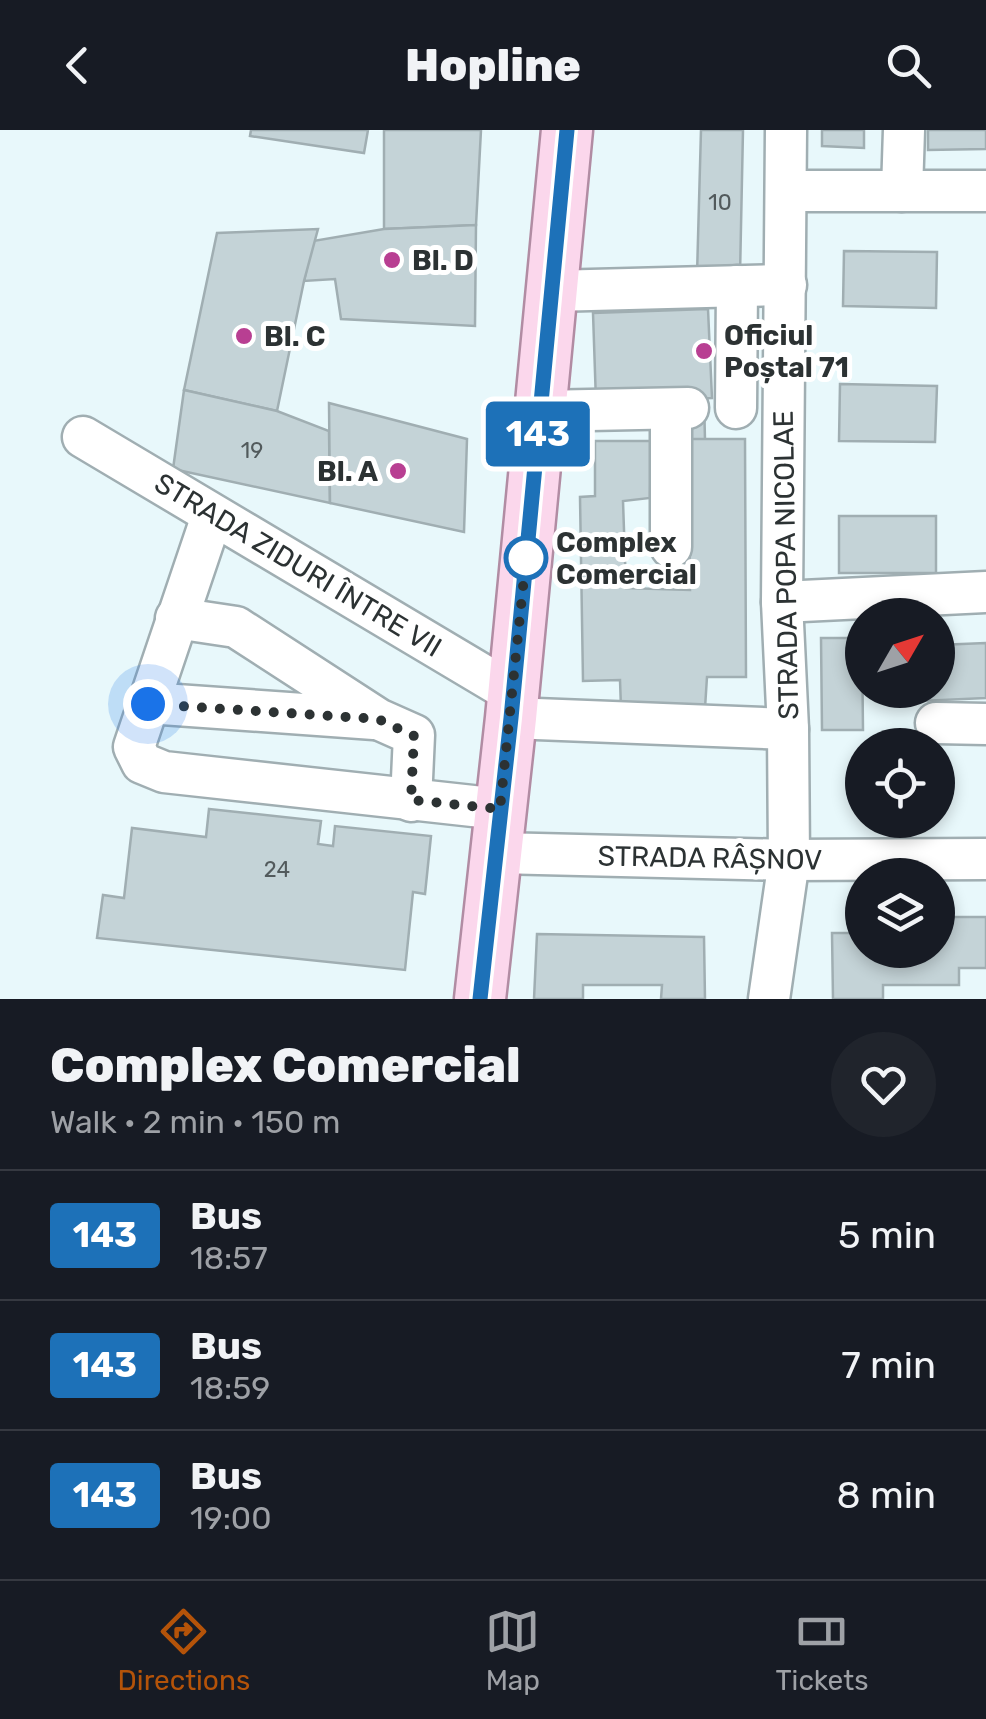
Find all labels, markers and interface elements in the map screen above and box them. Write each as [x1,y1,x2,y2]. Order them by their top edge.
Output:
icon: back [50,38,105,93]
icon: search [881,38,936,93]
text: Hopline [405,39,581,92]
house number: 10 [708,189,732,216]
place label: Bl. D [412,244,474,277]
marker: Bl. D [381,249,403,271]
place label: Oficiul Poștal 71 [724,319,849,384]
place label: Bl. C [264,320,325,353]
marker: Bl. C [233,325,255,347]
marker: Oficiul Poștal 71 [693,340,715,362]
line badge: 143 [480,402,596,466]
street label: STRADA POPA NICOLAE [767,410,805,720]
text: 143 [506,413,570,455]
house number: 19 [241,437,263,464]
place label: Bl. A [317,455,378,488]
marker: Bl. A [387,460,409,482]
street label: STRADA ZIDURI ÎNTRE VII [149,466,447,664]
place label: Complex Comercial [556,526,697,591]
marker: Complex Comercial [505,537,547,579]
north arrow [845,598,955,708]
map controls [845,598,955,968]
your location [123,679,173,729]
button: locate [845,728,955,838]
street label: STRADA RÂȘNOV [597,840,823,876]
house number: 24 [264,856,290,883]
button: layers [845,858,955,968]
button: heart [831,1032,936,1137]
text: Complex Comercial [50,1037,521,1094]
text: Walk · 2 min · 150 m [50,1103,341,1141]
text: Bus [190,1193,262,1239]
text: 5 min [838,1212,936,1258]
text: 143 [73,1214,137,1256]
text: 18:57 [190,1239,268,1277]
text: Bus [190,1323,262,1369]
text: 7 min [841,1342,936,1388]
text: 143 [73,1344,137,1386]
text: 18:59 [190,1369,270,1407]
text: Bus [190,1453,262,1499]
text: 8 min [837,1472,936,1518]
text: 143 [73,1474,137,1516]
text: 19:00 [190,1499,272,1537]
tab: Directions [118,1604,250,1697]
tab: Map [485,1604,540,1697]
tab: Tickets [775,1604,868,1697]

